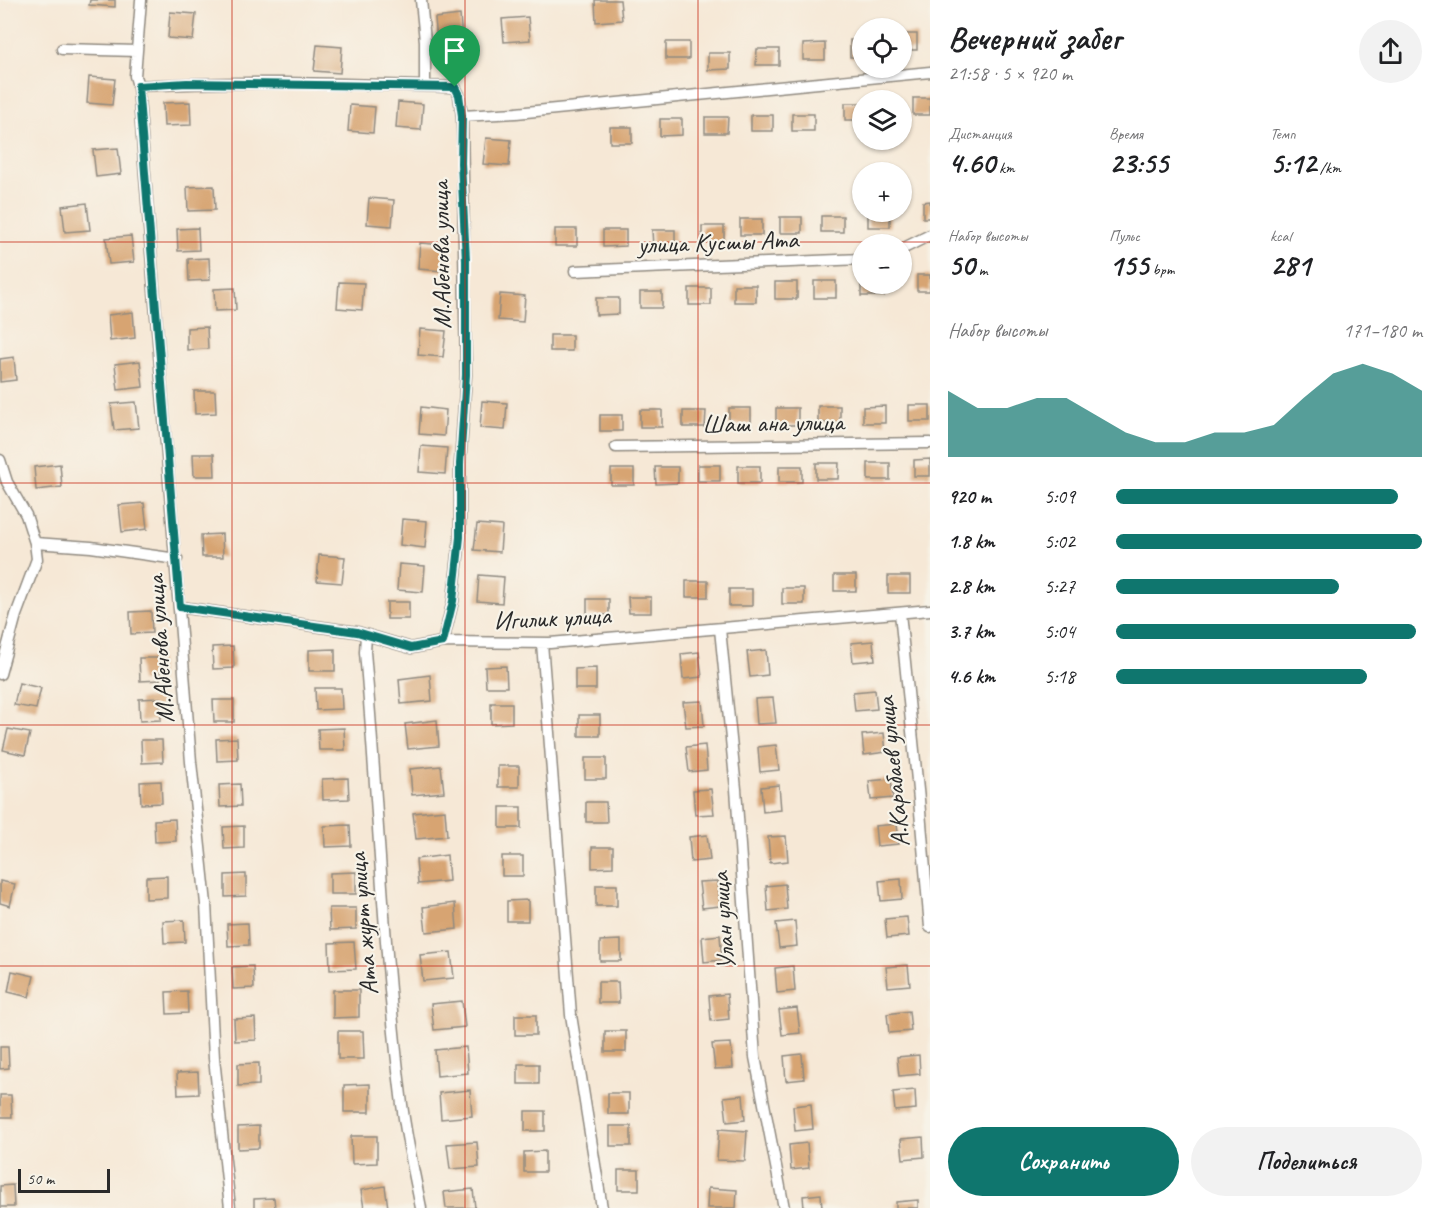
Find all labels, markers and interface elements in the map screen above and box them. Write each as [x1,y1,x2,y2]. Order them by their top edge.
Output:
text: Вечерний забег [948,17,1121,59]
map controls [852,18,912,294]
button: locate [852,18,912,78]
button: share [1359,20,1422,83]
pin [429,25,480,87]
icon: arrive [438,34,471,67]
text: 21:58 · 5 × 920 m [948,61,1072,86]
button: layers [852,90,912,150]
text: Дистанция [948,124,1012,144]
text: Время [1109,124,1143,144]
text: Темп [1270,124,1296,144]
text: 4.60 [948,144,995,182]
text: 23:55 [1109,144,1168,182]
text: 5:12 [1270,144,1316,182]
text: km [995,158,1015,178]
text: /km [1316,158,1341,178]
button: + [852,162,912,222]
street label: М.Абенова улица [423,178,459,329]
street label: улица Кусшы Ата [635,223,801,261]
text: Набор высоты [948,226,1027,246]
text: Пульс [1109,226,1140,246]
text: kcal [1270,226,1291,246]
button: − [852,234,912,294]
text: 50 [948,246,975,284]
text: 155 [1109,246,1149,284]
text: 281 [1270,246,1311,284]
text: m [975,260,987,280]
text: bpm [1149,260,1174,280]
text: Набор высоты [948,318,1047,343]
text: 171–180 m [1343,318,1422,343]
street label: Шаш ана улица [702,405,846,441]
text: 920 m [948,484,991,509]
text: 5:09 [1044,484,1075,509]
text: 1.8 km [948,529,995,554]
text: 5:02 [1044,529,1075,554]
street label: М.Абенова улица [138,572,182,724]
text: 2.8 km [948,574,995,599]
text: 5:27 [1044,574,1075,599]
street label: Игилик улица [493,598,613,638]
text: 3.7 km [948,619,994,644]
text: 5:04 [1044,619,1075,644]
text: 4.6 km [948,664,995,689]
text: 5:18 [1044,664,1075,689]
street label: А.Карабаев улица [869,694,917,849]
street label: Ата журт улица [340,850,386,996]
street label: Улан улица [703,869,743,971]
button: Сохранить [948,1127,1179,1196]
button: Поделиться [1191,1127,1422,1196]
scale bar [18,1166,110,1194]
text: 50 m [27,1169,54,1189]

